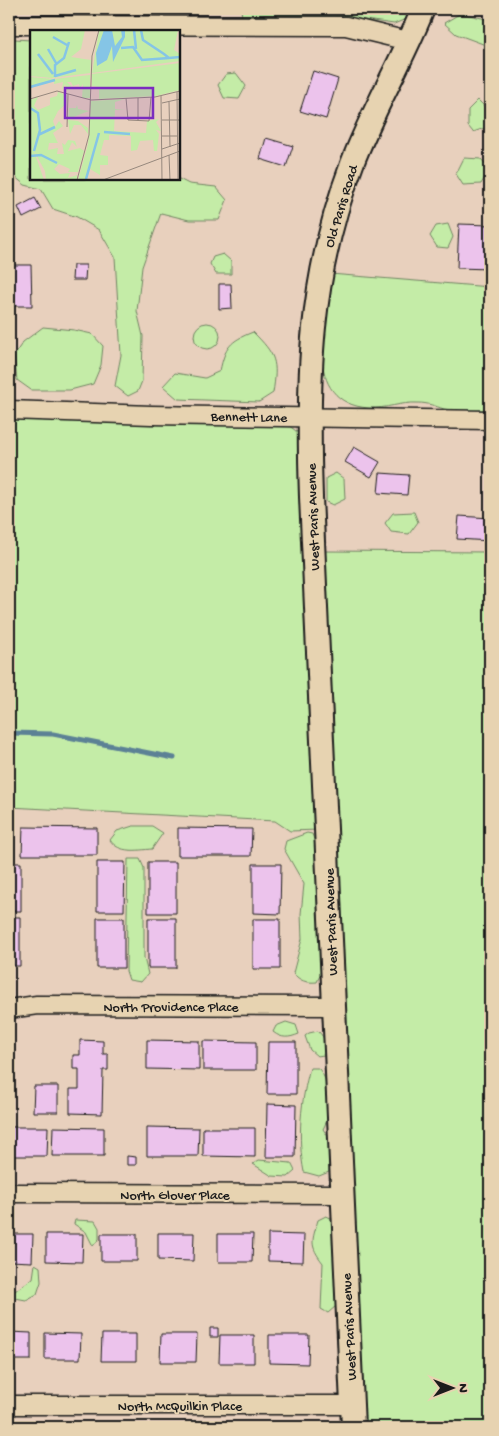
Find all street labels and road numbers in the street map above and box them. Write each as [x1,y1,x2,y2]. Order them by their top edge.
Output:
street label: Old Paris Road [322,162,364,250]
street label: Bennett Lane [210,409,288,428]
street label: West Paris Avenue [304,462,325,571]
street label: West Paris Avenue [322,867,343,976]
street label: North Providence Place [103,1000,239,1017]
street label: North Glover Place [120,1188,230,1205]
street label: West Paris Avenue [339,1272,362,1381]
street label: North McQuilkin Place [118,1399,243,1416]

